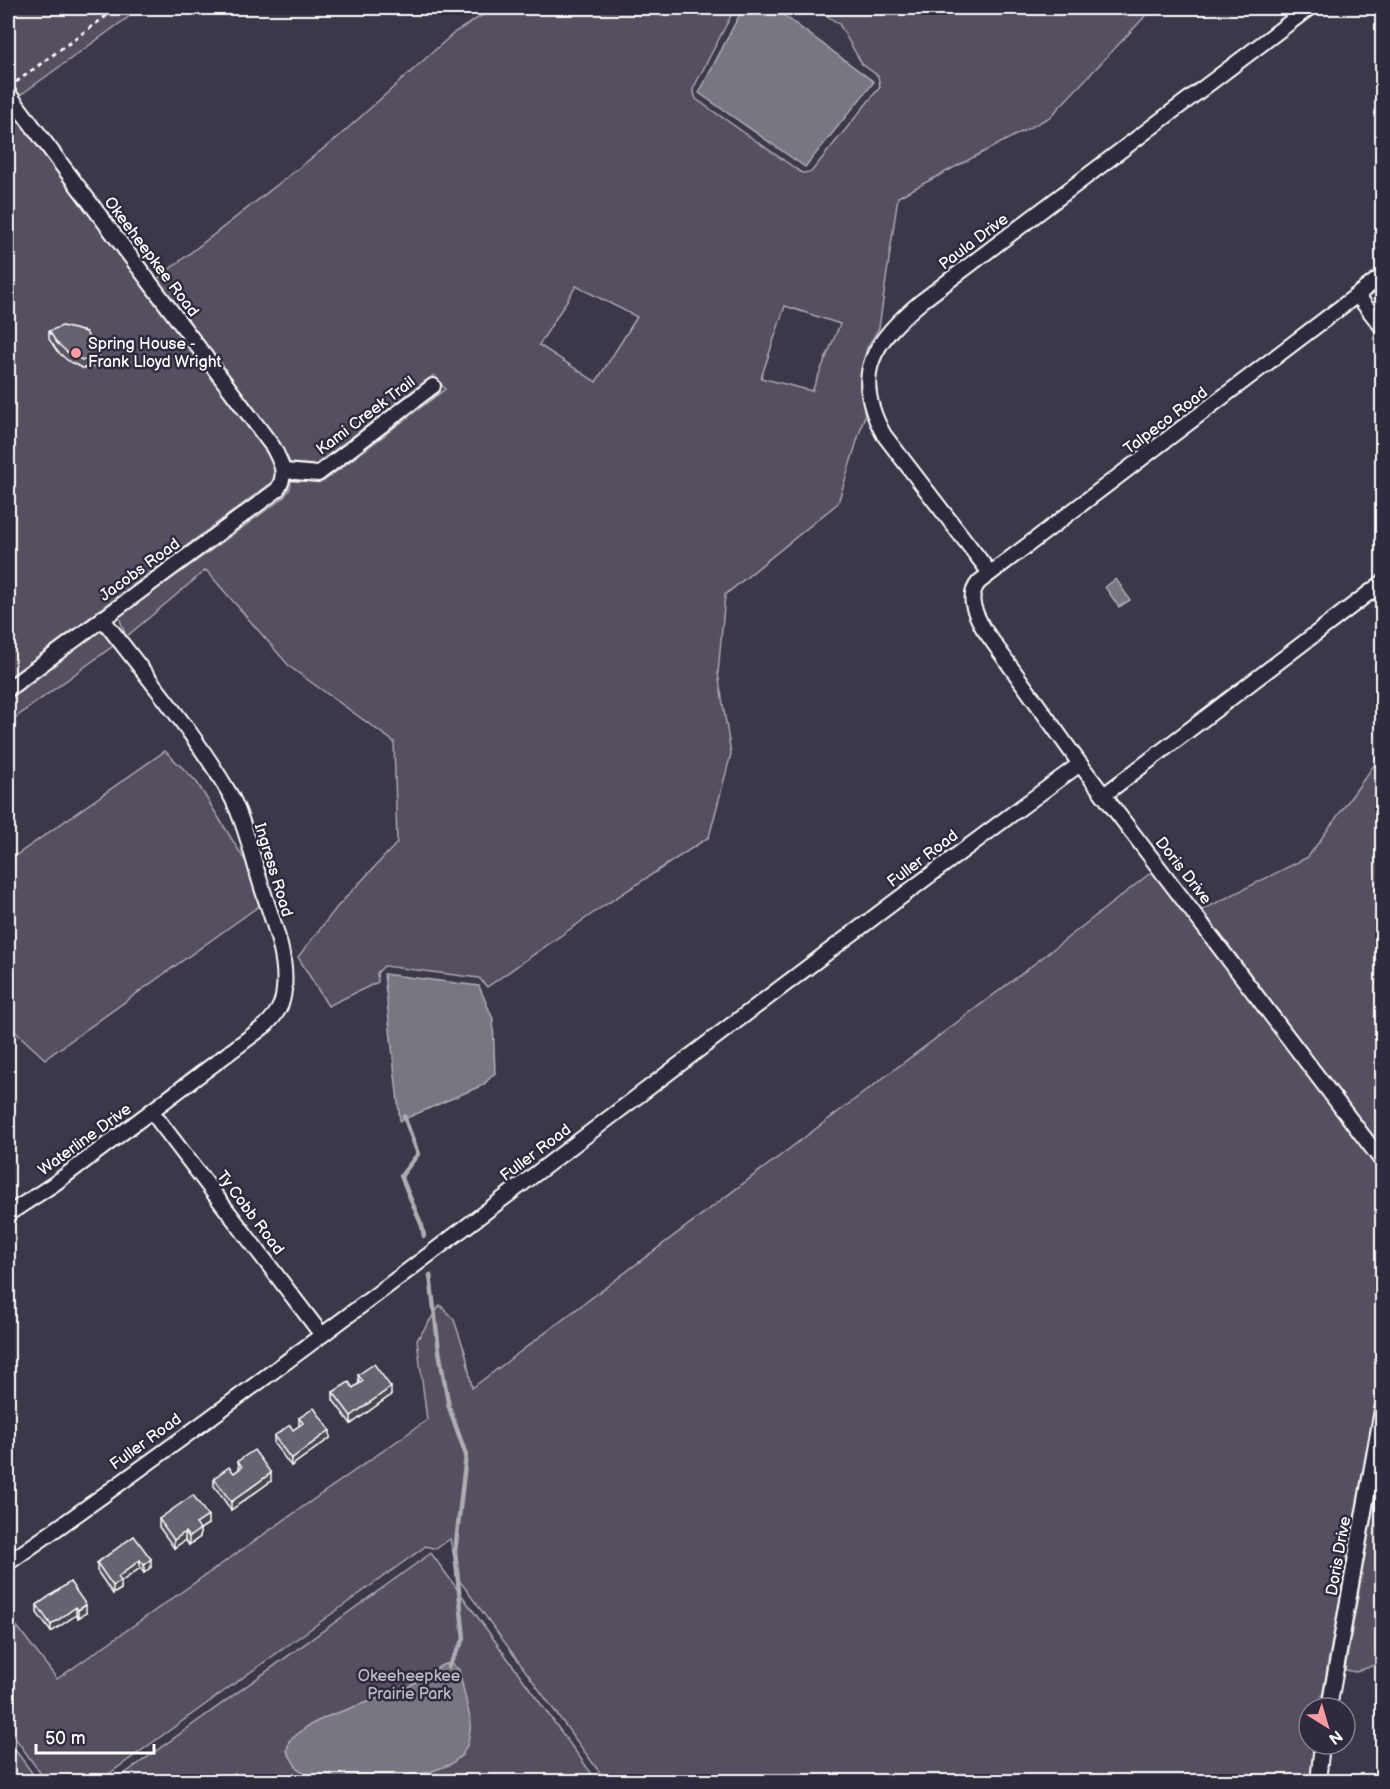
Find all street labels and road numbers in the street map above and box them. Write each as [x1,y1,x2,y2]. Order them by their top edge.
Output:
street label: Okeeheepkee Road [100,193,202,321]
street label: Paula Drive [936,209,1013,274]
street label: Kami Creek Trail [313,373,419,459]
street label: Talpeco Road [1120,383,1212,459]
street label: Jacobs Road [96,535,184,605]
street label: Ingress Road [250,821,296,919]
street label: Fuller Road [884,826,962,892]
street label: Doris Drive [1151,834,1215,909]
street label: Waterline Drive [35,1100,136,1180]
street label: Fuller Road [497,1120,575,1186]
street label: Ty Cobb Road [212,1167,288,1259]
street label: Fuller Road [107,1410,185,1474]
street label: Doris Drive [1323,1515,1355,1597]

